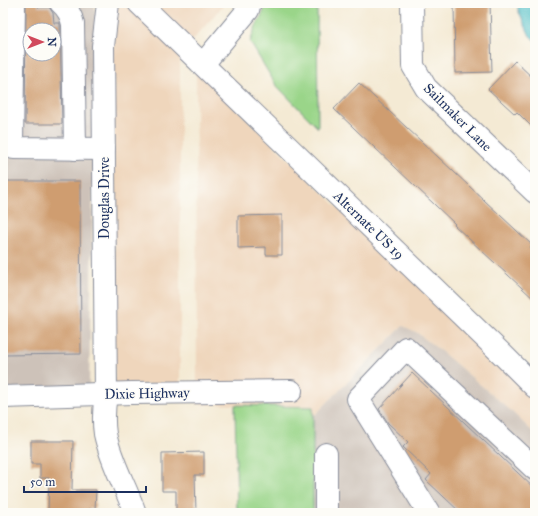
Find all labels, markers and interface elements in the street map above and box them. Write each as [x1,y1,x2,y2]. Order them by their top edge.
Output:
north arrow [22,22,62,62]
text: N [45,37,58,47]
street label: Sailmaker Lane [420,80,495,155]
street label: Douglas Drive [96,157,113,239]
street label: Alternate US 19 [329,187,407,263]
street label: Dixie Highway [104,384,190,403]
scale bar [24,468,146,494]
text: 50 m [30,475,55,489]

